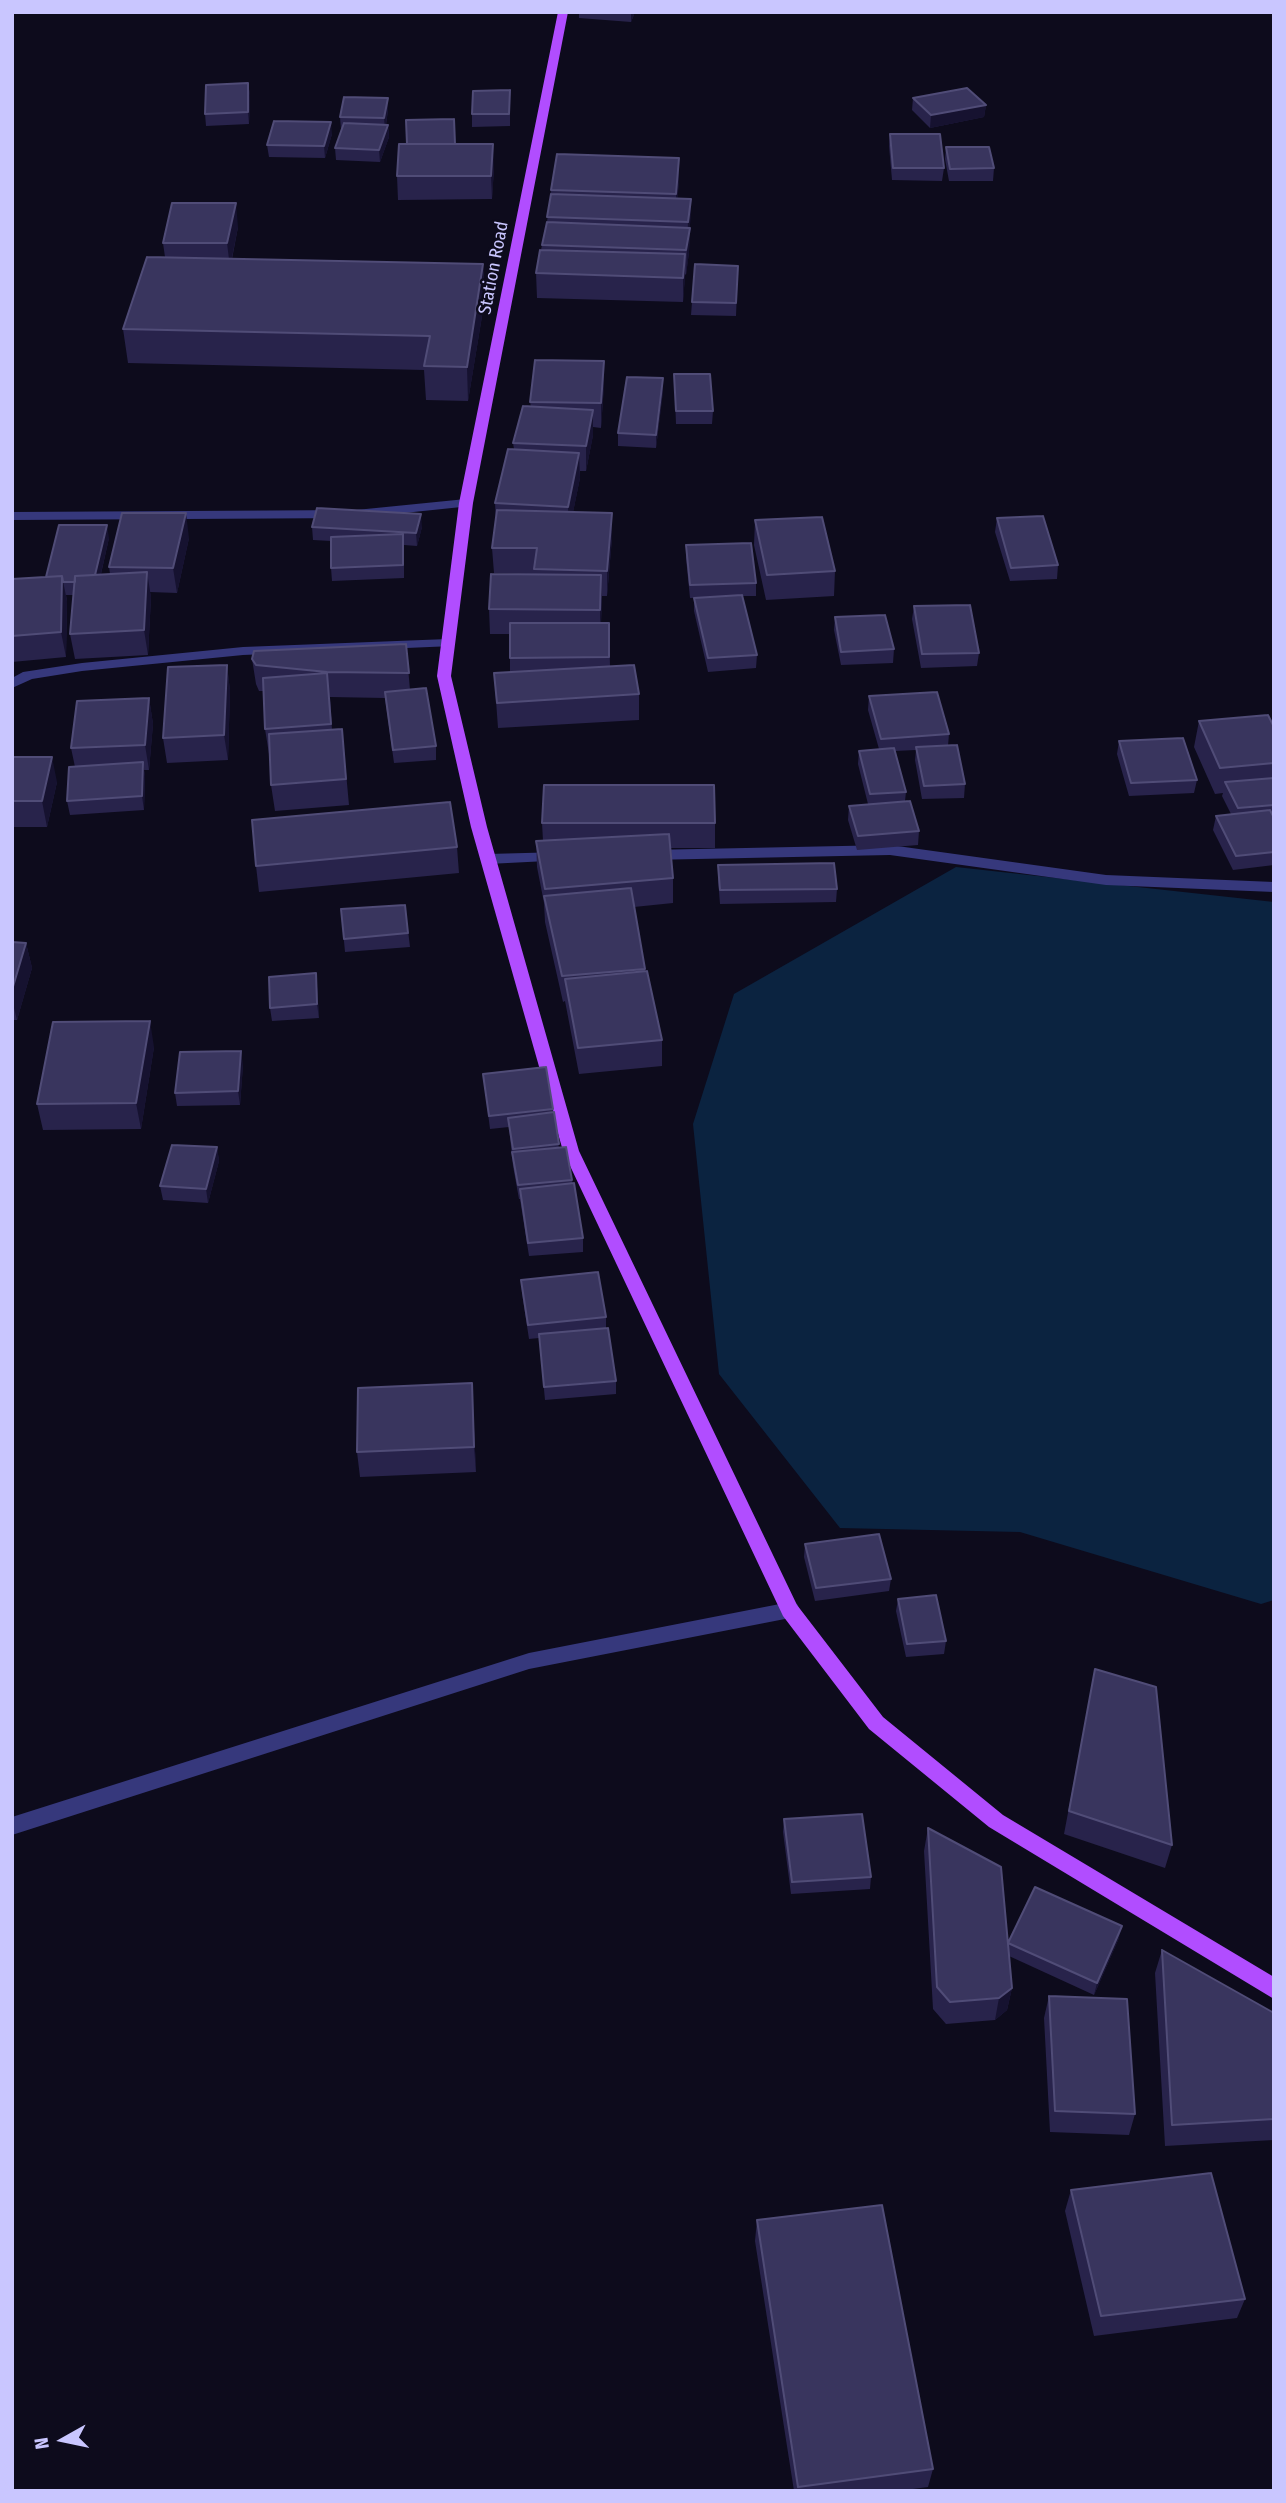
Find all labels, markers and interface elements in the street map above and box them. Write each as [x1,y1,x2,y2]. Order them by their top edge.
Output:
street label: Station Road [474,220,514,316]
north arrow [28,2405,98,2475]
text: N [30,2436,54,2451]

